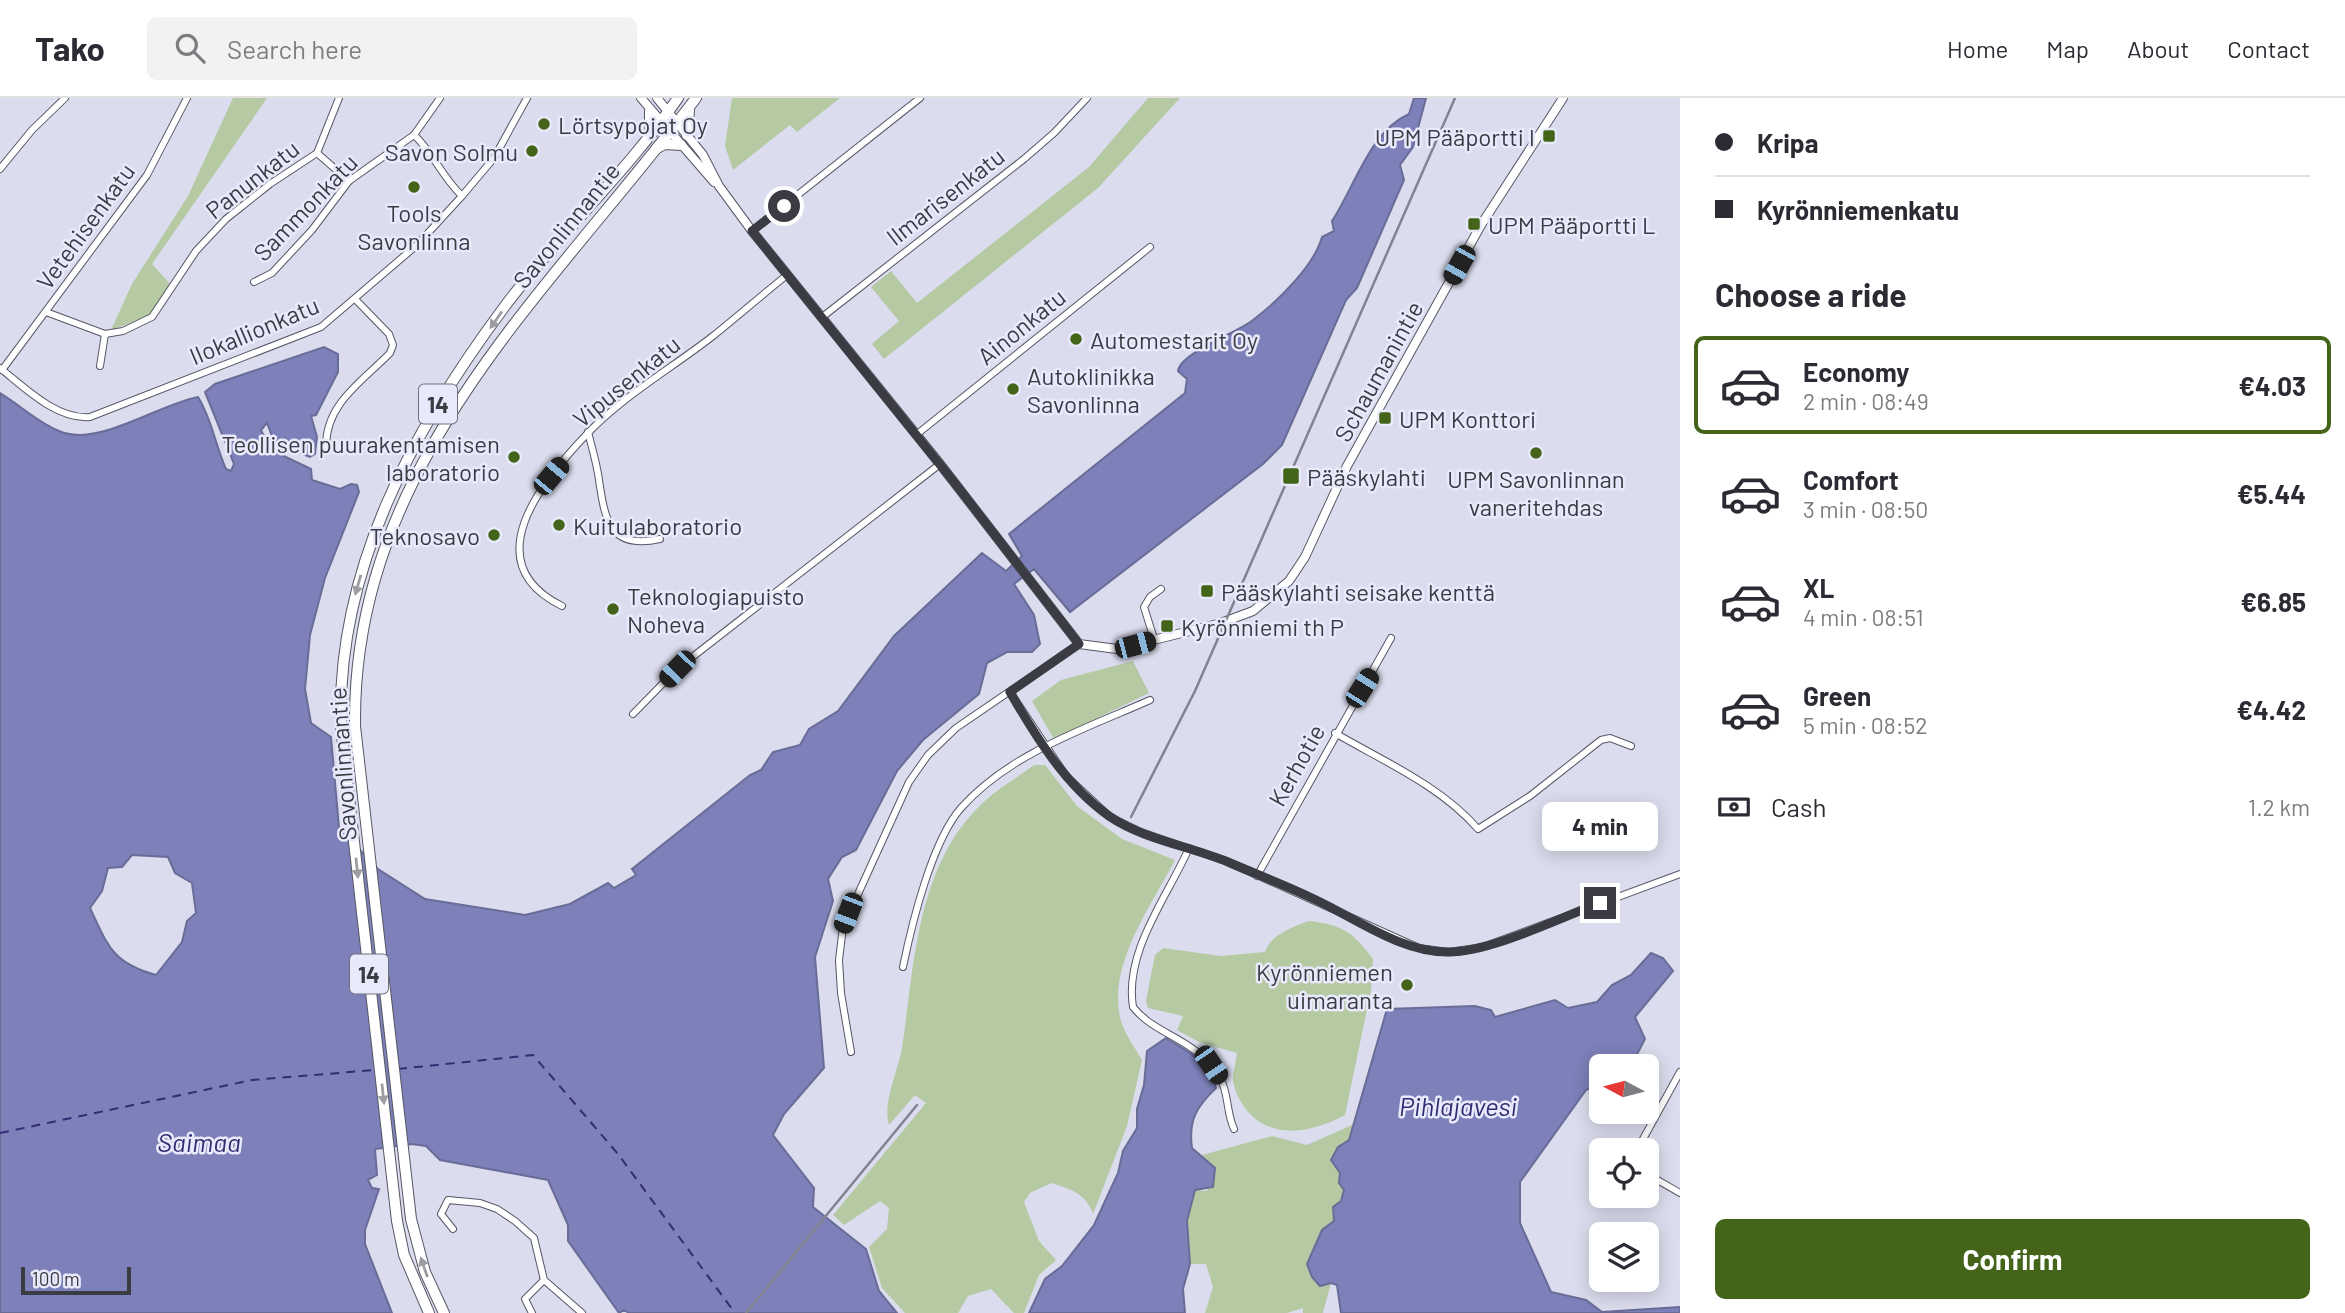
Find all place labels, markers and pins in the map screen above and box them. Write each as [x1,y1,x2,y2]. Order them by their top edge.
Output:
place label: Lörtsypojat Oy [558,110,708,139]
marker: Lörtsypojat Oy [536,116,552,132]
place label: UPM Pääportti I [1375,122,1535,151]
marker: UPM Pääportti I [1541,128,1557,144]
place label: Savon Solmu [385,137,518,166]
marker: Savon Solmu [524,143,540,159]
marker: Tools Savonlinna [406,179,422,195]
place label: Tools Savonlinna [358,198,470,255]
place label: UPM Pääportti L [1488,210,1656,239]
marker: UPM Pääportti L [1466,216,1482,232]
place label: Automestarit Oy [1090,325,1258,354]
marker: Automestarit Oy [1068,331,1084,347]
place label: Autoklinikka Savonlinna [1027,361,1155,418]
marker: Autoklinikka Savonlinna [1005,381,1021,397]
place label: UPM Konttori [1399,404,1536,433]
marker: UPM Konttori [1377,410,1393,426]
place label: Teollisen puurakentamisen laboratorio [221,429,500,486]
marker: UPM Savonlinnan vaneritehdas [1528,445,1544,461]
marker: Teollisen puurakentamisen laboratorio [506,449,522,465]
place label: Pääskylahti [1307,462,1426,491]
place label: UPM Savonlinnan vaneritehdas [1447,464,1625,521]
marker: Pääskylahti [1281,466,1301,486]
place label: Kuitulaboratorio [573,511,742,540]
marker: Kuitulaboratorio [551,517,567,533]
place label: Teknosavo [370,521,480,550]
marker: Teknosavo [486,527,502,543]
place label: Pääskylahti seisake kenttä [1221,577,1495,606]
place label: Teknologiapuisto Noheva [627,581,805,638]
marker: Pääskylahti seisake kenttä [1199,583,1215,599]
marker: Teknologiapuisto Noheva [605,601,621,617]
place label: Kyrönniemi th P [1181,612,1344,641]
marker: Kyrönniemi th P [1159,618,1175,634]
place label: Kyrönniemen uimaranta [1256,957,1393,1014]
marker: Kyrönniemen uimaranta [1399,977,1415,993]

